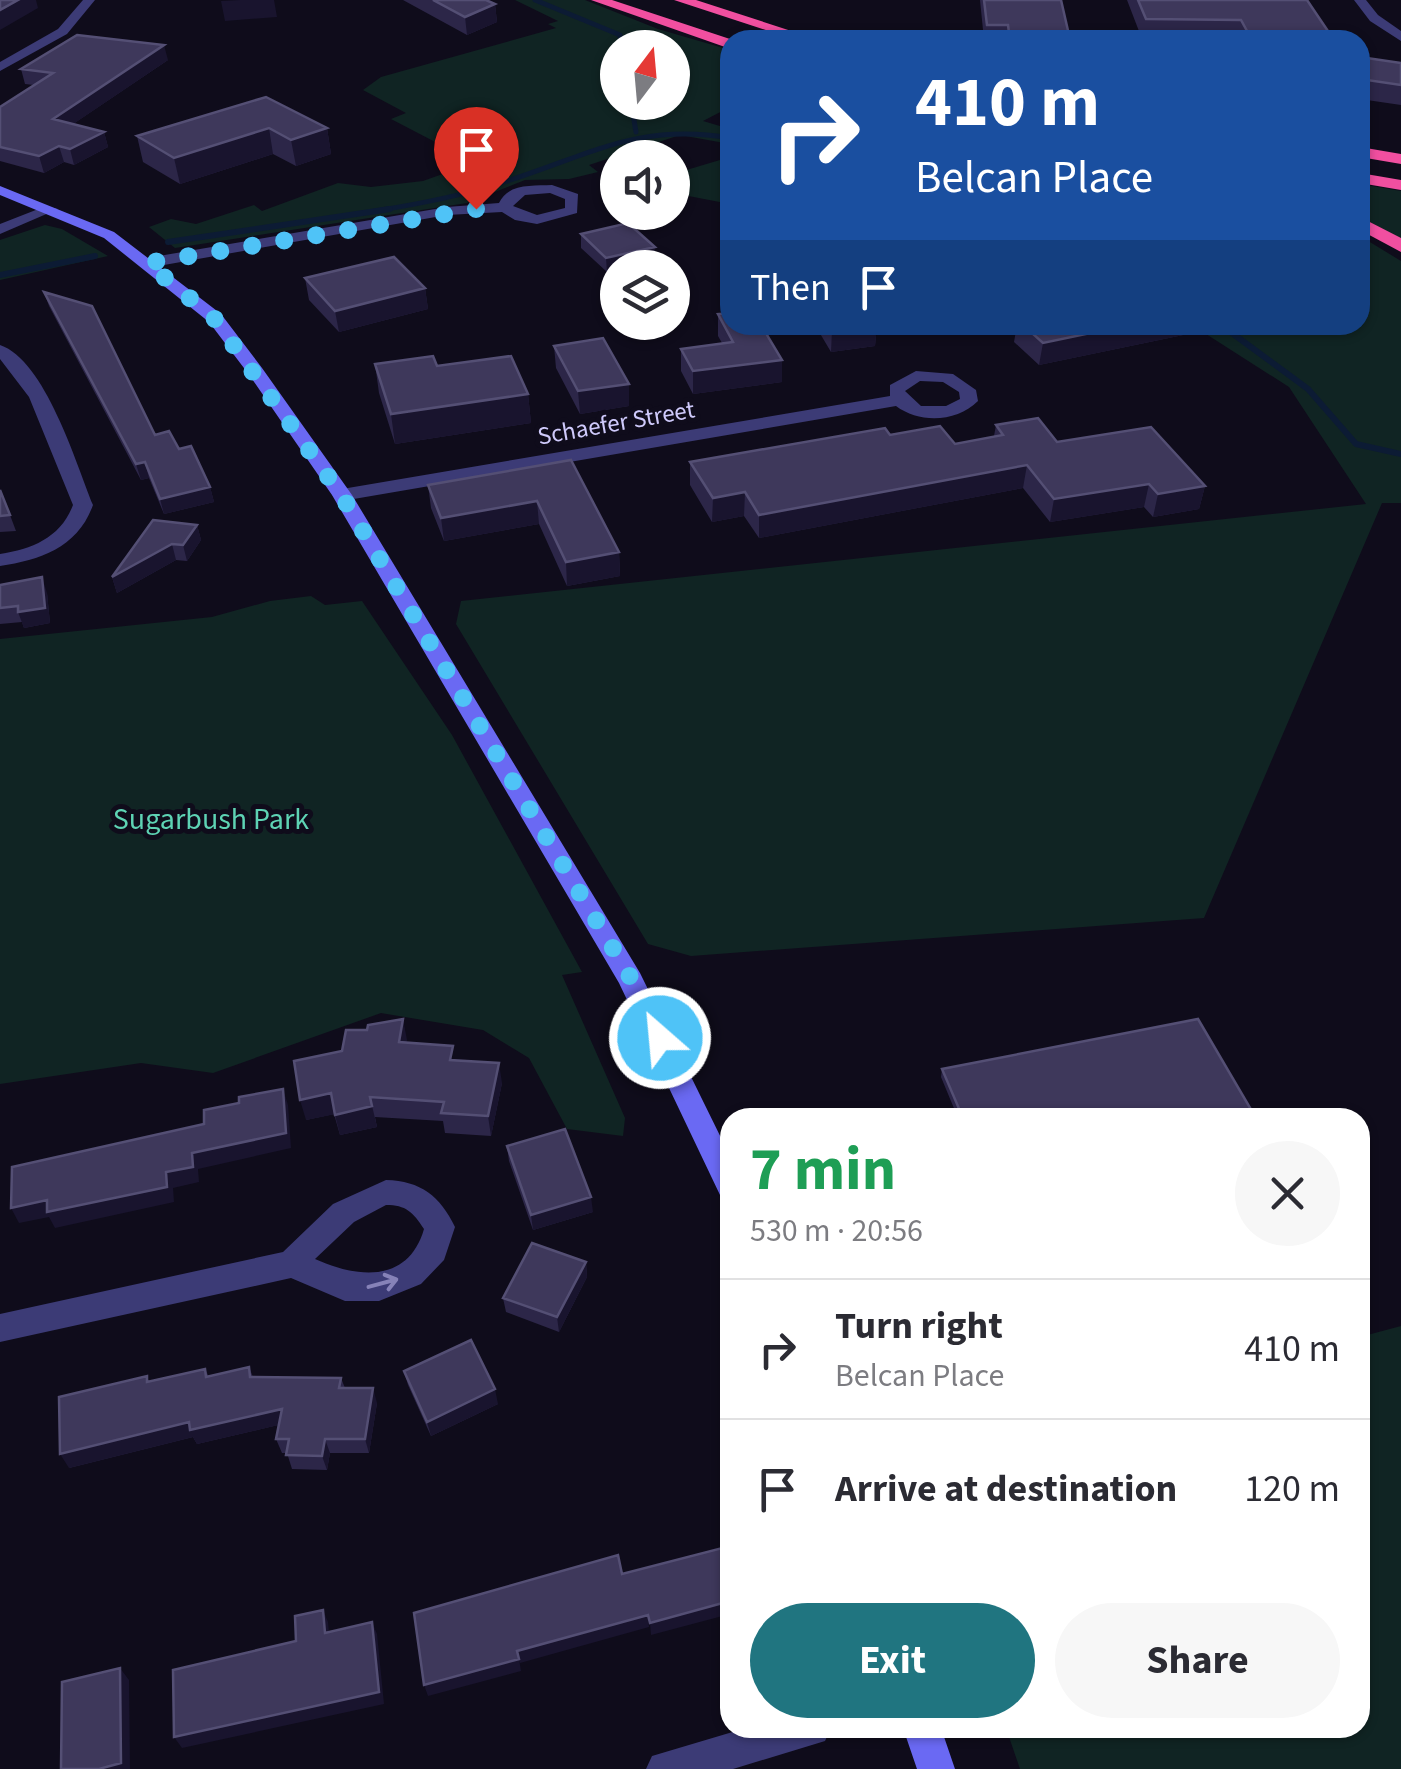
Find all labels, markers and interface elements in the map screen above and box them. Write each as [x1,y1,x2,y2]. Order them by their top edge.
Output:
north arrow [600,30,690,120]
map controls [600,30,690,340]
text: 410 m [915,53,1100,153]
icon: right [750,70,880,200]
pin [434,107,519,210]
icon: arrive [449,122,504,177]
button: sound [600,140,690,230]
text: Belcan Place [915,146,1153,210]
button: layers [600,250,690,340]
icon: arrive [851,260,906,315]
text: Then [750,261,831,315]
street label: Schaefer Street [535,391,698,455]
park label: Sugarbush Park [113,798,309,841]
position arrow [608,986,712,1090]
text: 7 min [750,1128,896,1213]
button: close [1235,1141,1340,1246]
text: 530 m · 20:56 [750,1208,923,1254]
one-way arrow [367,1273,399,1291]
text: Turn right [835,1299,1003,1353]
icon: right [750,1322,805,1377]
text: 410 m [1244,1322,1340,1376]
text: Belcan Place [835,1353,1004,1399]
icon: arrive [750,1462,805,1517]
text: Arrive at destination [835,1462,1177,1516]
text: 120 m [1244,1462,1340,1516]
button: Exit [750,1603,1035,1718]
button: Share [1055,1603,1340,1718]

